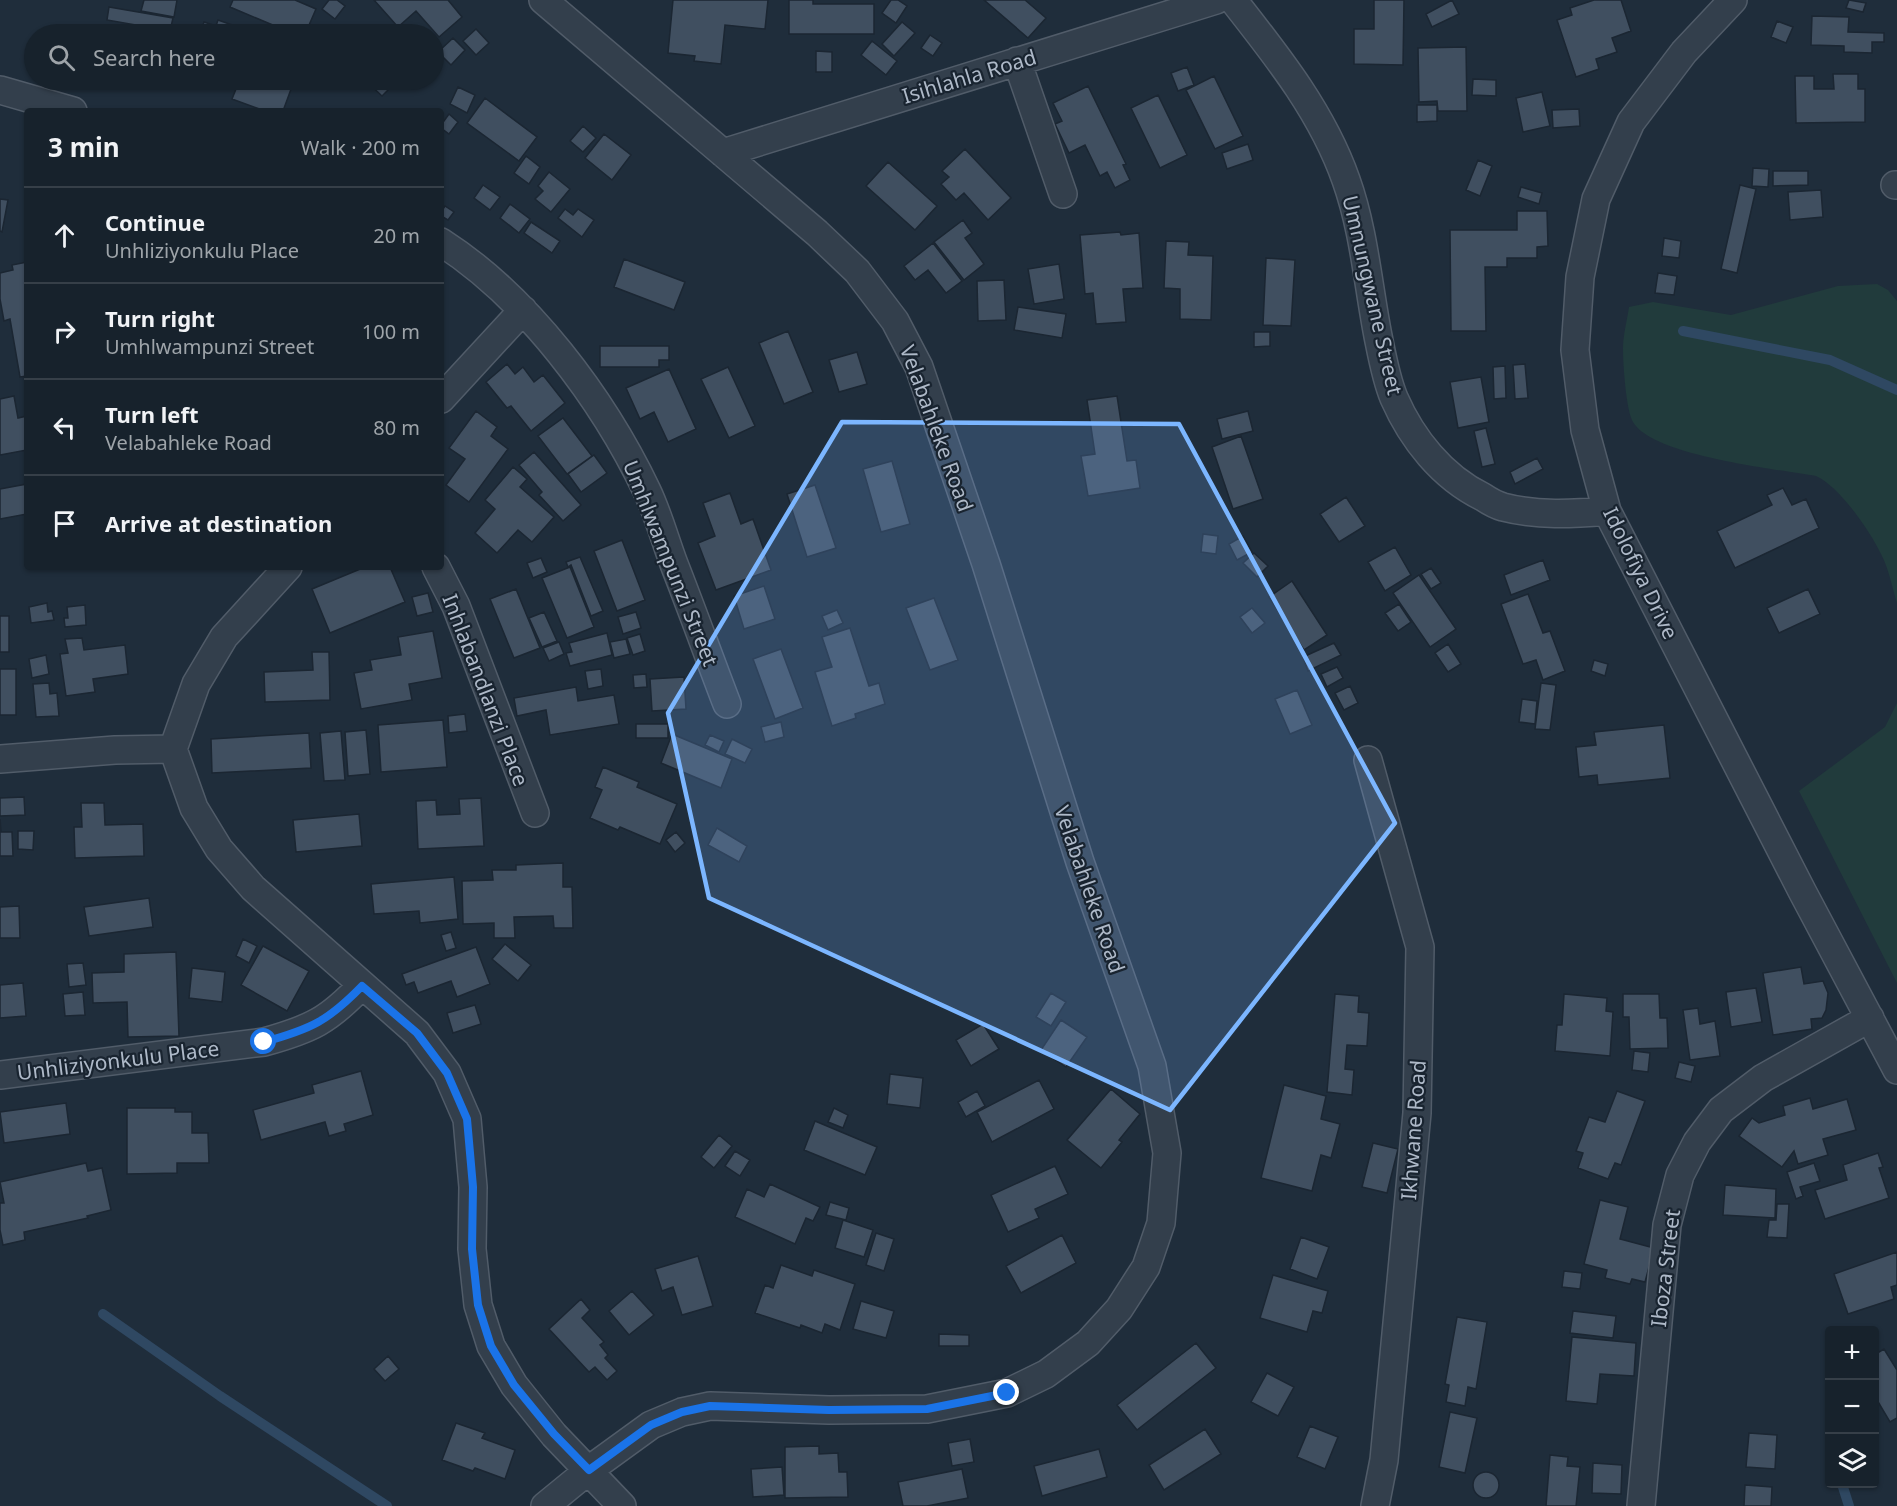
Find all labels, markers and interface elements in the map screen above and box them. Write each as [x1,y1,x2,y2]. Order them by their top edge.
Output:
search box [24,24,444,90]
icon: search [45,41,78,74]
text: Search here [93,42,215,72]
street label: Isihlahla Road [899,42,1039,110]
text: 3 min [48,129,120,165]
text: Walk · 200 m [301,134,420,161]
street label: Umnungwane Street [1336,192,1410,398]
text: Continue [105,207,205,237]
icon: ahead [48,219,81,252]
text: 20 m [373,222,420,249]
text: Unhliziyonkulu Place [105,237,299,264]
text: Turn right [105,303,215,333]
icon: right [48,315,81,348]
text: 100 m [362,318,420,345]
text: Umhlwampunzi Street [105,333,314,360]
street label: Velabahleke Road [894,341,980,515]
text: Turn left [105,399,199,429]
icon: left [48,411,81,444]
text: 80 m [373,414,420,441]
text: Velabahleke Road [105,429,272,456]
street label: Umhlwampunzi Street [617,456,725,670]
street label: Idolofiya Drive [1597,502,1685,644]
icon: arrive [48,507,81,540]
text: Arrive at destination [105,508,332,538]
street label: Inhlabandlanzi Place [436,590,536,790]
street label: Velabahleke Road [1048,802,1132,976]
route start [250,1028,276,1054]
street label: Unhliziyonkulu Place [15,1034,221,1086]
street label: Ikhwane Road [1394,1059,1432,1201]
street label: Iboza Street [1644,1207,1686,1328]
map controls [1825,1326,1879,1488]
button: + [1825,1326,1879,1380]
route end [993,1379,1019,1405]
button: − [1825,1380,1879,1434]
button: layers [1825,1434,1879,1488]

